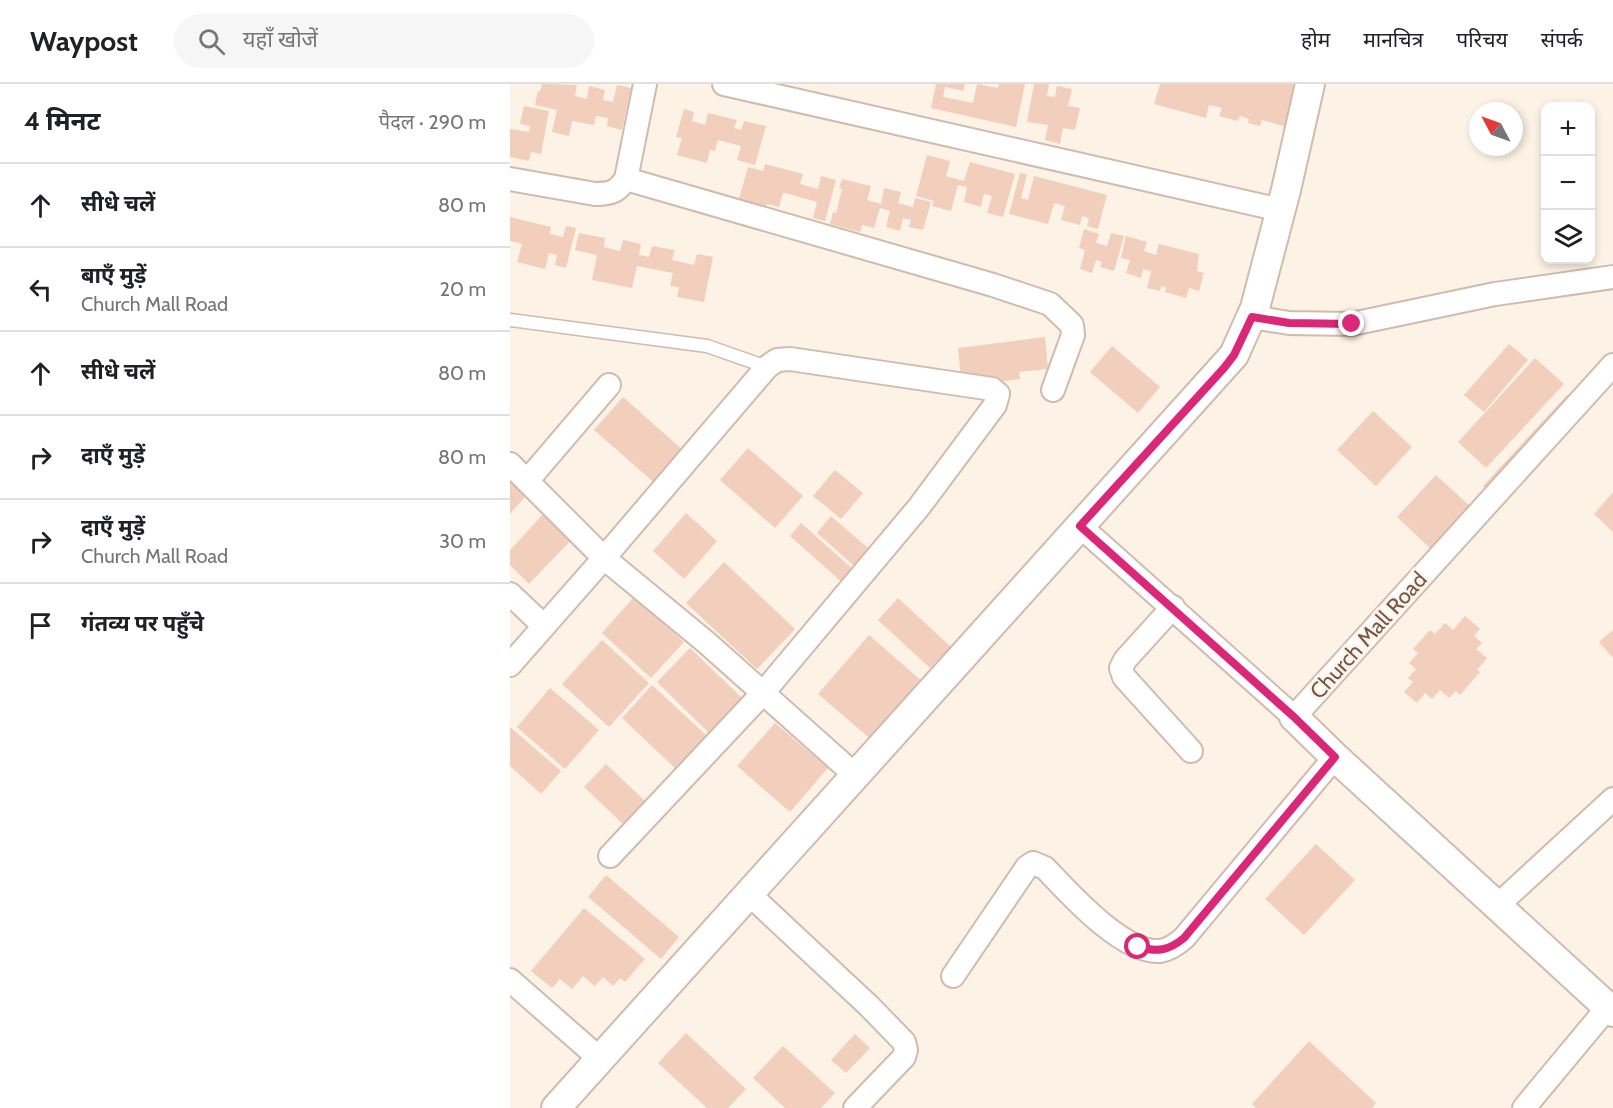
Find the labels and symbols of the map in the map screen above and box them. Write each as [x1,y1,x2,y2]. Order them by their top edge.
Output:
north arrow [1469,102,1523,156]
route end [1338,310,1364,336]
street label: Church Mall Road [1304,566,1433,705]
route start [1124,933,1150,959]

